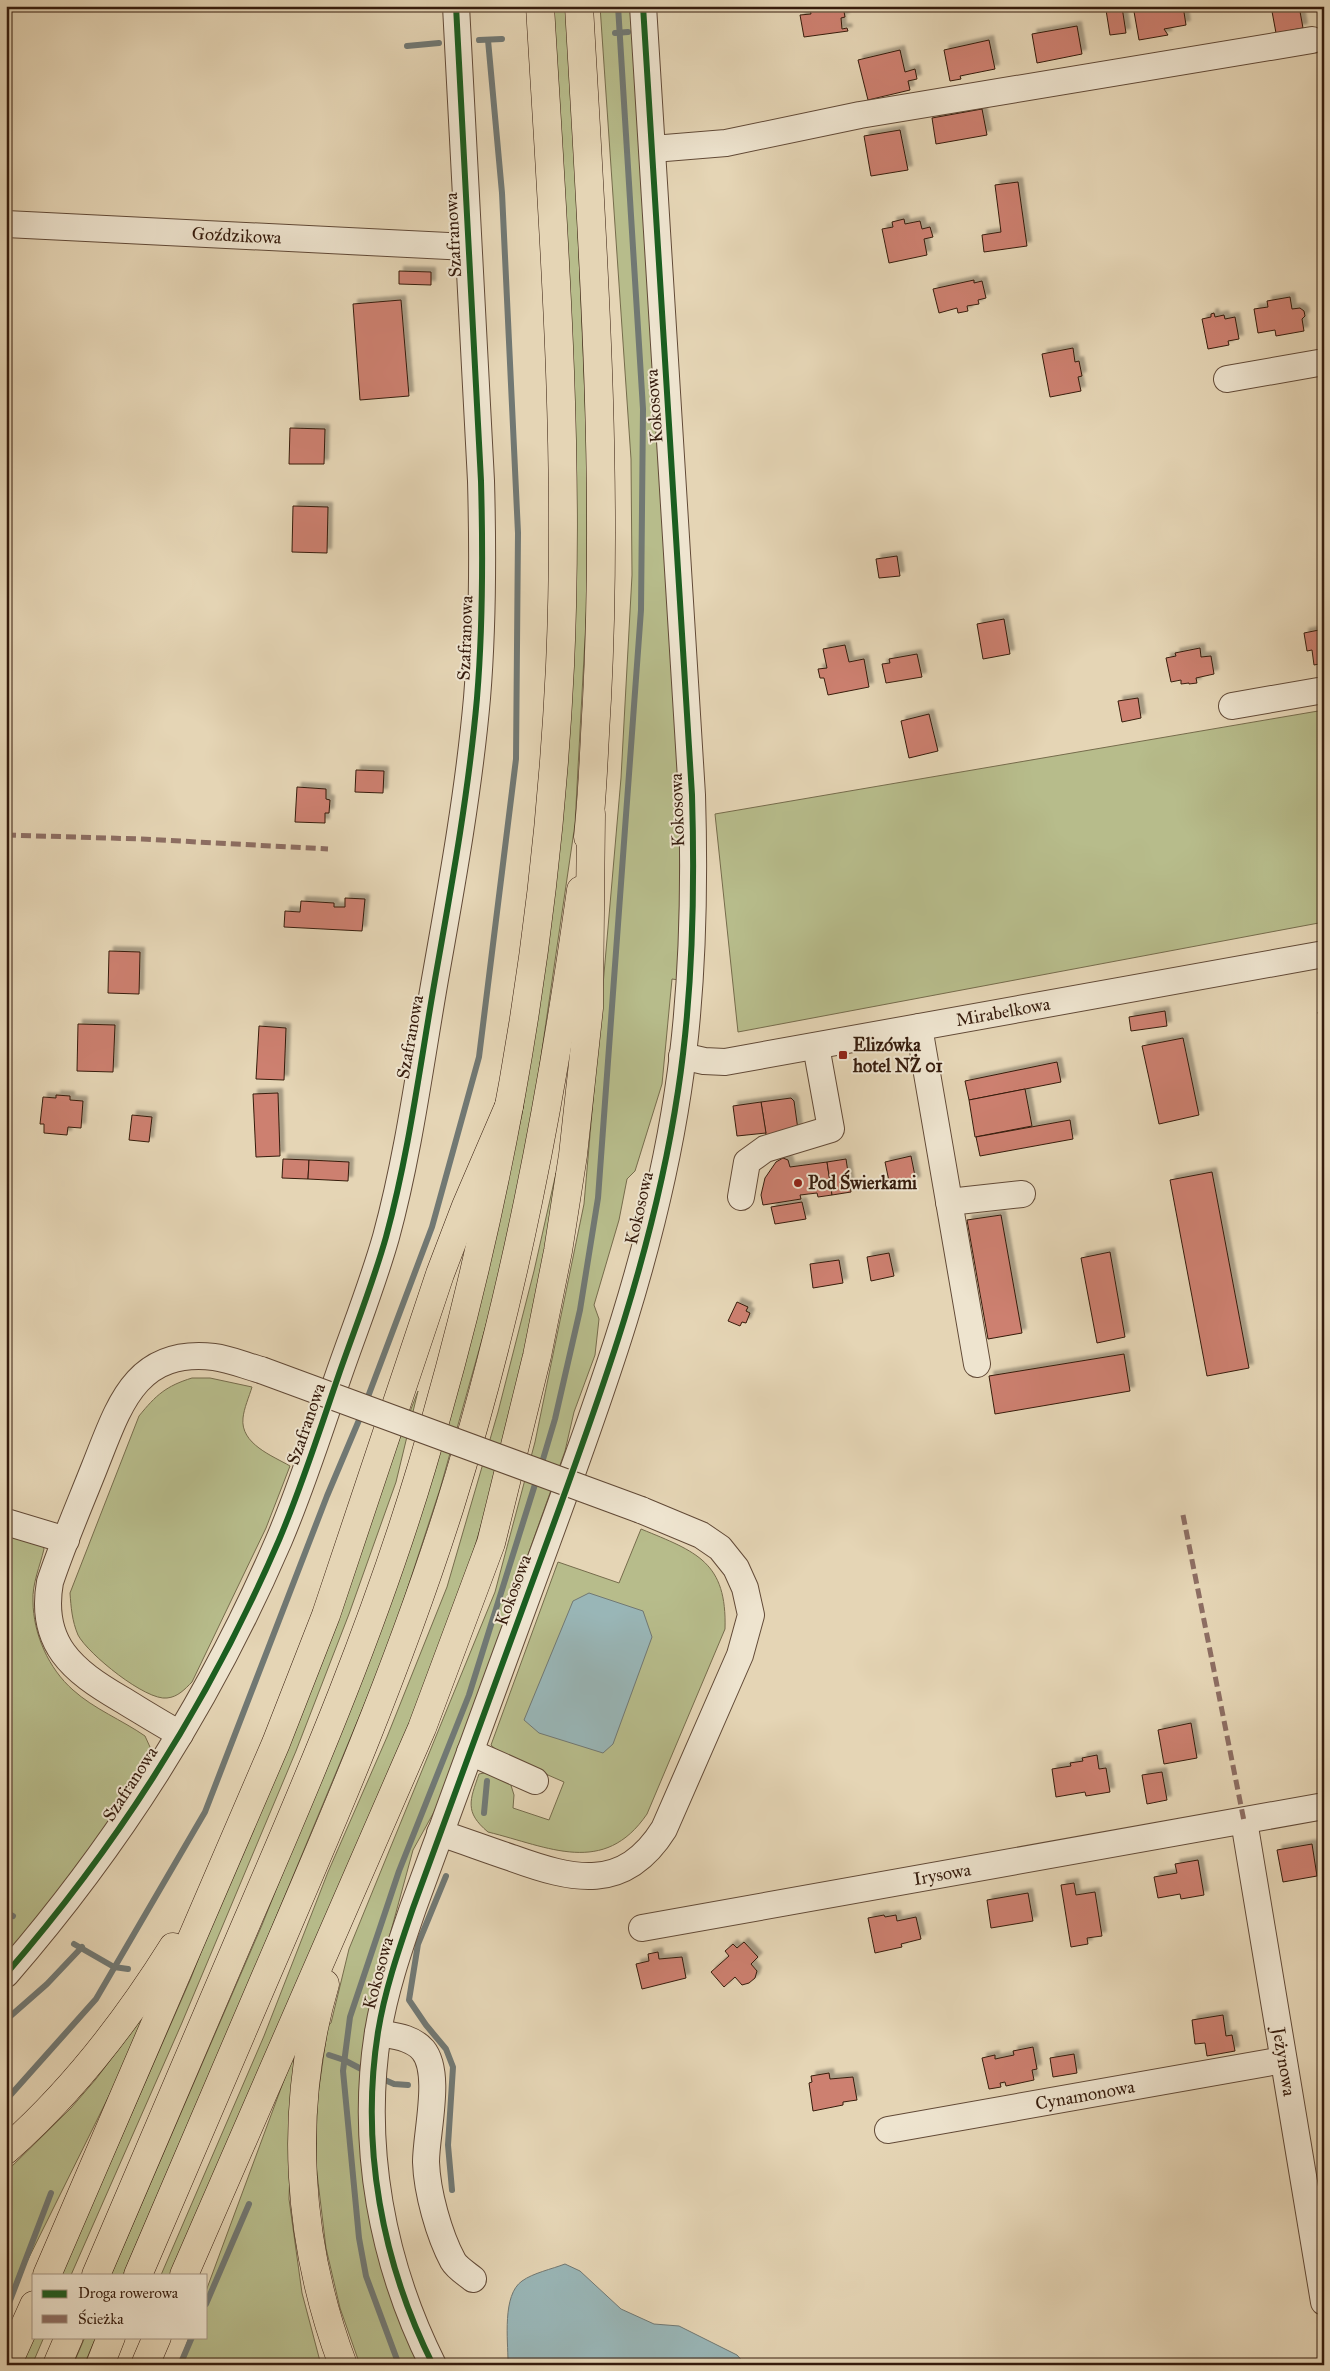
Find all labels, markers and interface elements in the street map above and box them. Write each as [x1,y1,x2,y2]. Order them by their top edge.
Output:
street label: Szafranowa [440,192,466,278]
street label: Goździkowa [191,222,282,249]
street label: Kokosowa [640,368,668,444]
street label: Szafranowa [453,595,477,681]
street label: Kokosowa [665,772,689,847]
street label: Szafranowa [392,993,428,1081]
street label: Mirabelkowa [954,993,1052,1031]
place label: Elizówka hotel NŻ 01 [852,1034,943,1077]
marker: Elizówka hotel NŻ 01 [837,1049,849,1061]
street label: Kokosowa [620,1169,658,1247]
place label: Pod Świerkami [808,1169,918,1194]
marker: Pod Świerkami [792,1177,804,1189]
street label: Szafranowa [282,1380,330,1468]
street label: Kokosowa [490,1551,536,1629]
street label: Szafranowa [98,1742,163,1826]
street label: Irysowa [912,1858,973,1890]
street label: Kokosowa [358,1934,398,2012]
street label: Jeżynowa [1266,2024,1301,2098]
street label: Cynamonowa [1033,2075,1137,2115]
legend [32,2274,208,2338]
text: Droga rowerowa [78,2284,179,2302]
text: Ścieżka [78,2309,124,2328]

